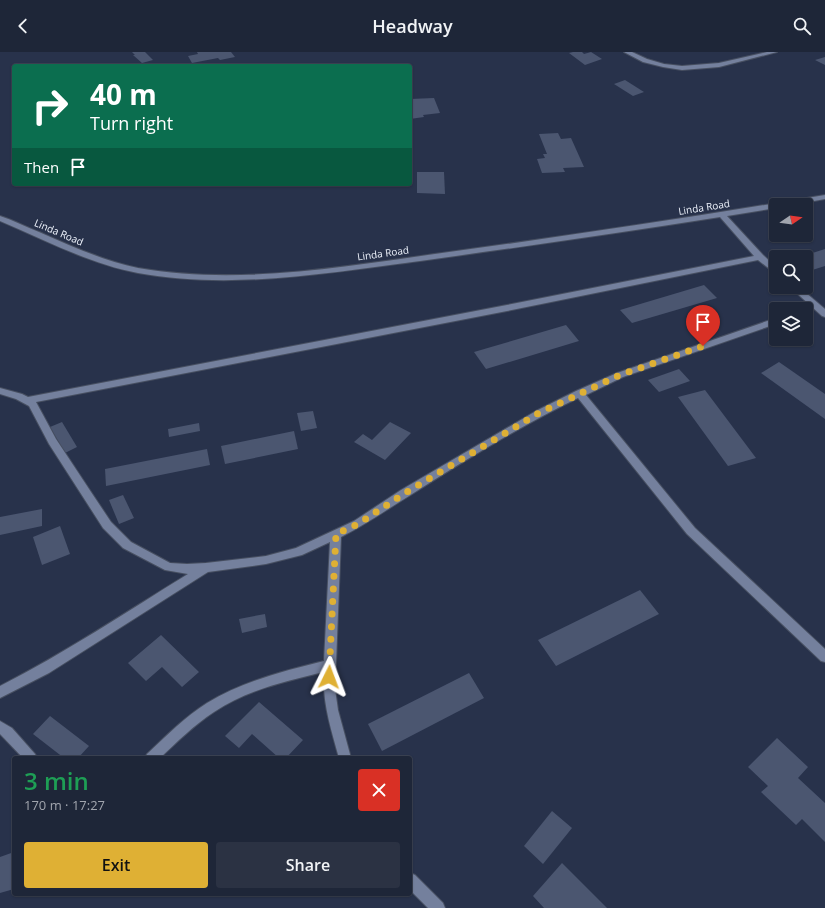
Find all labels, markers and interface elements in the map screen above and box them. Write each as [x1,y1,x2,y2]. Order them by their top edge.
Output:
text: Headway [372,14,453,38]
icon: back [12,15,34,37]
icon: search [791,15,813,37]
text: 40 m [90,75,157,113]
icon: right [24,80,76,132]
text: Turn right [90,111,173,135]
icon: arrive [67,156,89,178]
text: Then [24,157,59,177]
street label: Linda Road [677,196,731,218]
north arrow [769,198,813,242]
map controls [769,198,813,346]
street label: Linda Road [32,215,86,249]
street label: Linda Road [356,242,410,264]
button: search [769,250,813,294]
button: layers [769,302,813,346]
pin [686,305,720,346]
icon: arrive [692,311,714,333]
position arrow [308,656,350,698]
text: 3 min [24,764,89,797]
button: close [358,769,400,811]
text: 170 m · 17:27 [24,796,105,814]
button: Exit [24,842,208,888]
button: Share [216,842,400,888]

